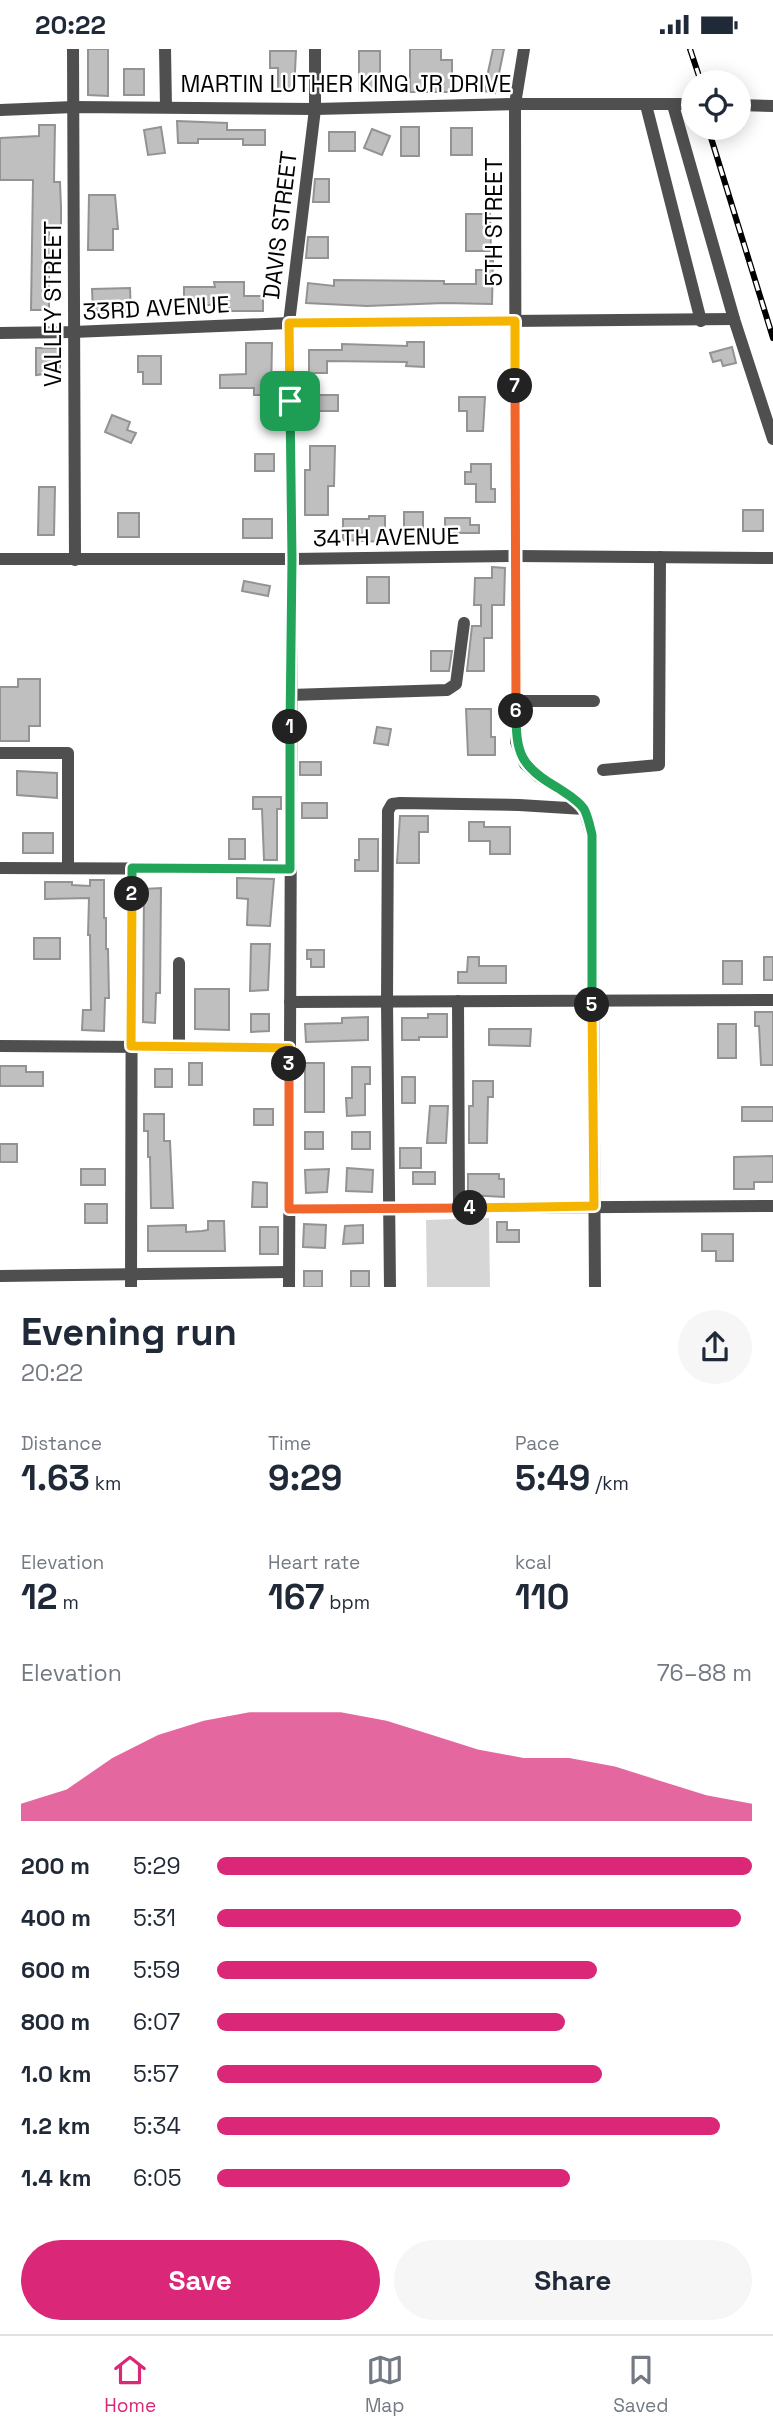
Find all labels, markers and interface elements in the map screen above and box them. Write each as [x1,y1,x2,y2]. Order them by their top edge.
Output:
text: 20:22 [35,8,106,42]
street label: MARTIN LUTHER KING JR DRIVE [180,69,512,99]
map controls [681,70,751,140]
button: locate [681,70,751,140]
street label: DAVIS STREET [256,149,304,301]
street label: 5TH STREET [479,157,509,287]
street label: VALLEY STREET [38,221,68,387]
street label: 33RD AVENUE [82,289,230,327]
pin: 7 [498,369,532,403]
pin [260,371,320,431]
text: 7 [509,373,520,398]
icon: arrive [271,382,309,420]
street label: 34TH AVENUE [312,521,460,553]
pin: 6 [498,693,534,729]
text: 6 [510,698,521,723]
pin: 1 [272,709,308,745]
text: 1 [285,714,294,739]
pin: 2 [114,877,150,911]
text: 2 [126,881,137,906]
pin: 5 [574,988,610,1023]
text: 5 [586,992,597,1017]
pin: 3 [272,1047,306,1081]
text: 3 [283,1051,294,1076]
pin: 4 [452,1191,488,1225]
text: 4 [463,1195,476,1220]
text: Evening run [21,1308,237,1356]
button: share [678,1310,752,1384]
text: 20:22 [21,1358,83,1388]
text: Distance [21,1431,102,1456]
text: Time [268,1431,311,1456]
text: Pace [515,1431,559,1456]
text: 1.63 [21,1456,90,1500]
text: 9:29 [268,1456,342,1500]
text: 5:49 [515,1456,590,1500]
text: km [90,1471,121,1496]
text: /km [590,1471,629,1496]
text: Elevation [21,1550,104,1575]
text: Heart rate [268,1550,360,1575]
text: kcal [515,1550,552,1575]
text: 12 [21,1575,58,1619]
text: 167 [268,1575,324,1619]
text: 110 [515,1575,569,1619]
text: m [58,1590,79,1615]
text: bpm [324,1590,370,1615]
text: Elevation [21,1658,122,1688]
text: 76–88 m [657,1658,752,1688]
text: 200 m [21,1851,90,1881]
text: 5:29 [133,1851,180,1881]
text: 400 m [21,1903,91,1933]
text: 5:31 [133,1903,176,1933]
text: 600 m [21,1955,91,1985]
text: 5:59 [133,1955,180,1985]
text: 800 m [21,2007,90,2037]
text: 6:07 [133,2007,180,2037]
text: 1.0 km [21,2059,91,2089]
text: 5:57 [133,2059,179,2089]
text: 1.2 km [21,2111,90,2141]
text: 5:34 [133,2111,181,2141]
text: 1.4 km [21,2163,91,2193]
text: 6:05 [133,2163,181,2193]
button: Save [21,2240,380,2320]
button: Share [394,2240,752,2320]
tab: Home [104,2351,156,2418]
tab: Map [365,2351,404,2418]
tab: Saved [613,2351,669,2418]

